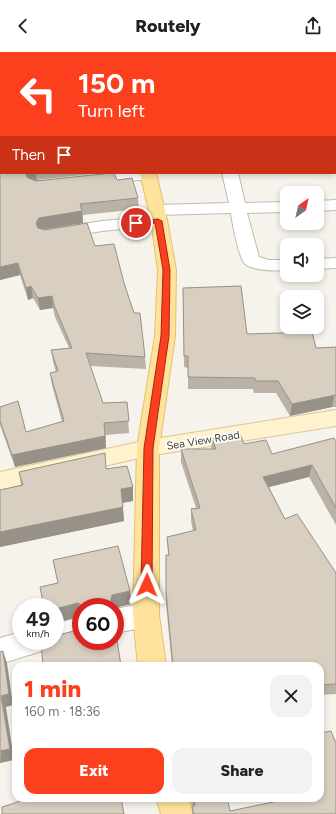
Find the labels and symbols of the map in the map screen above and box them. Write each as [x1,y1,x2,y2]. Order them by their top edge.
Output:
north arrow [280,186,324,230]
pin [119,206,153,240]
street label: Sea View Road [166,428,241,453]
position arrow [126,564,168,606]
speed limit sign: 60 [72,598,124,650]

